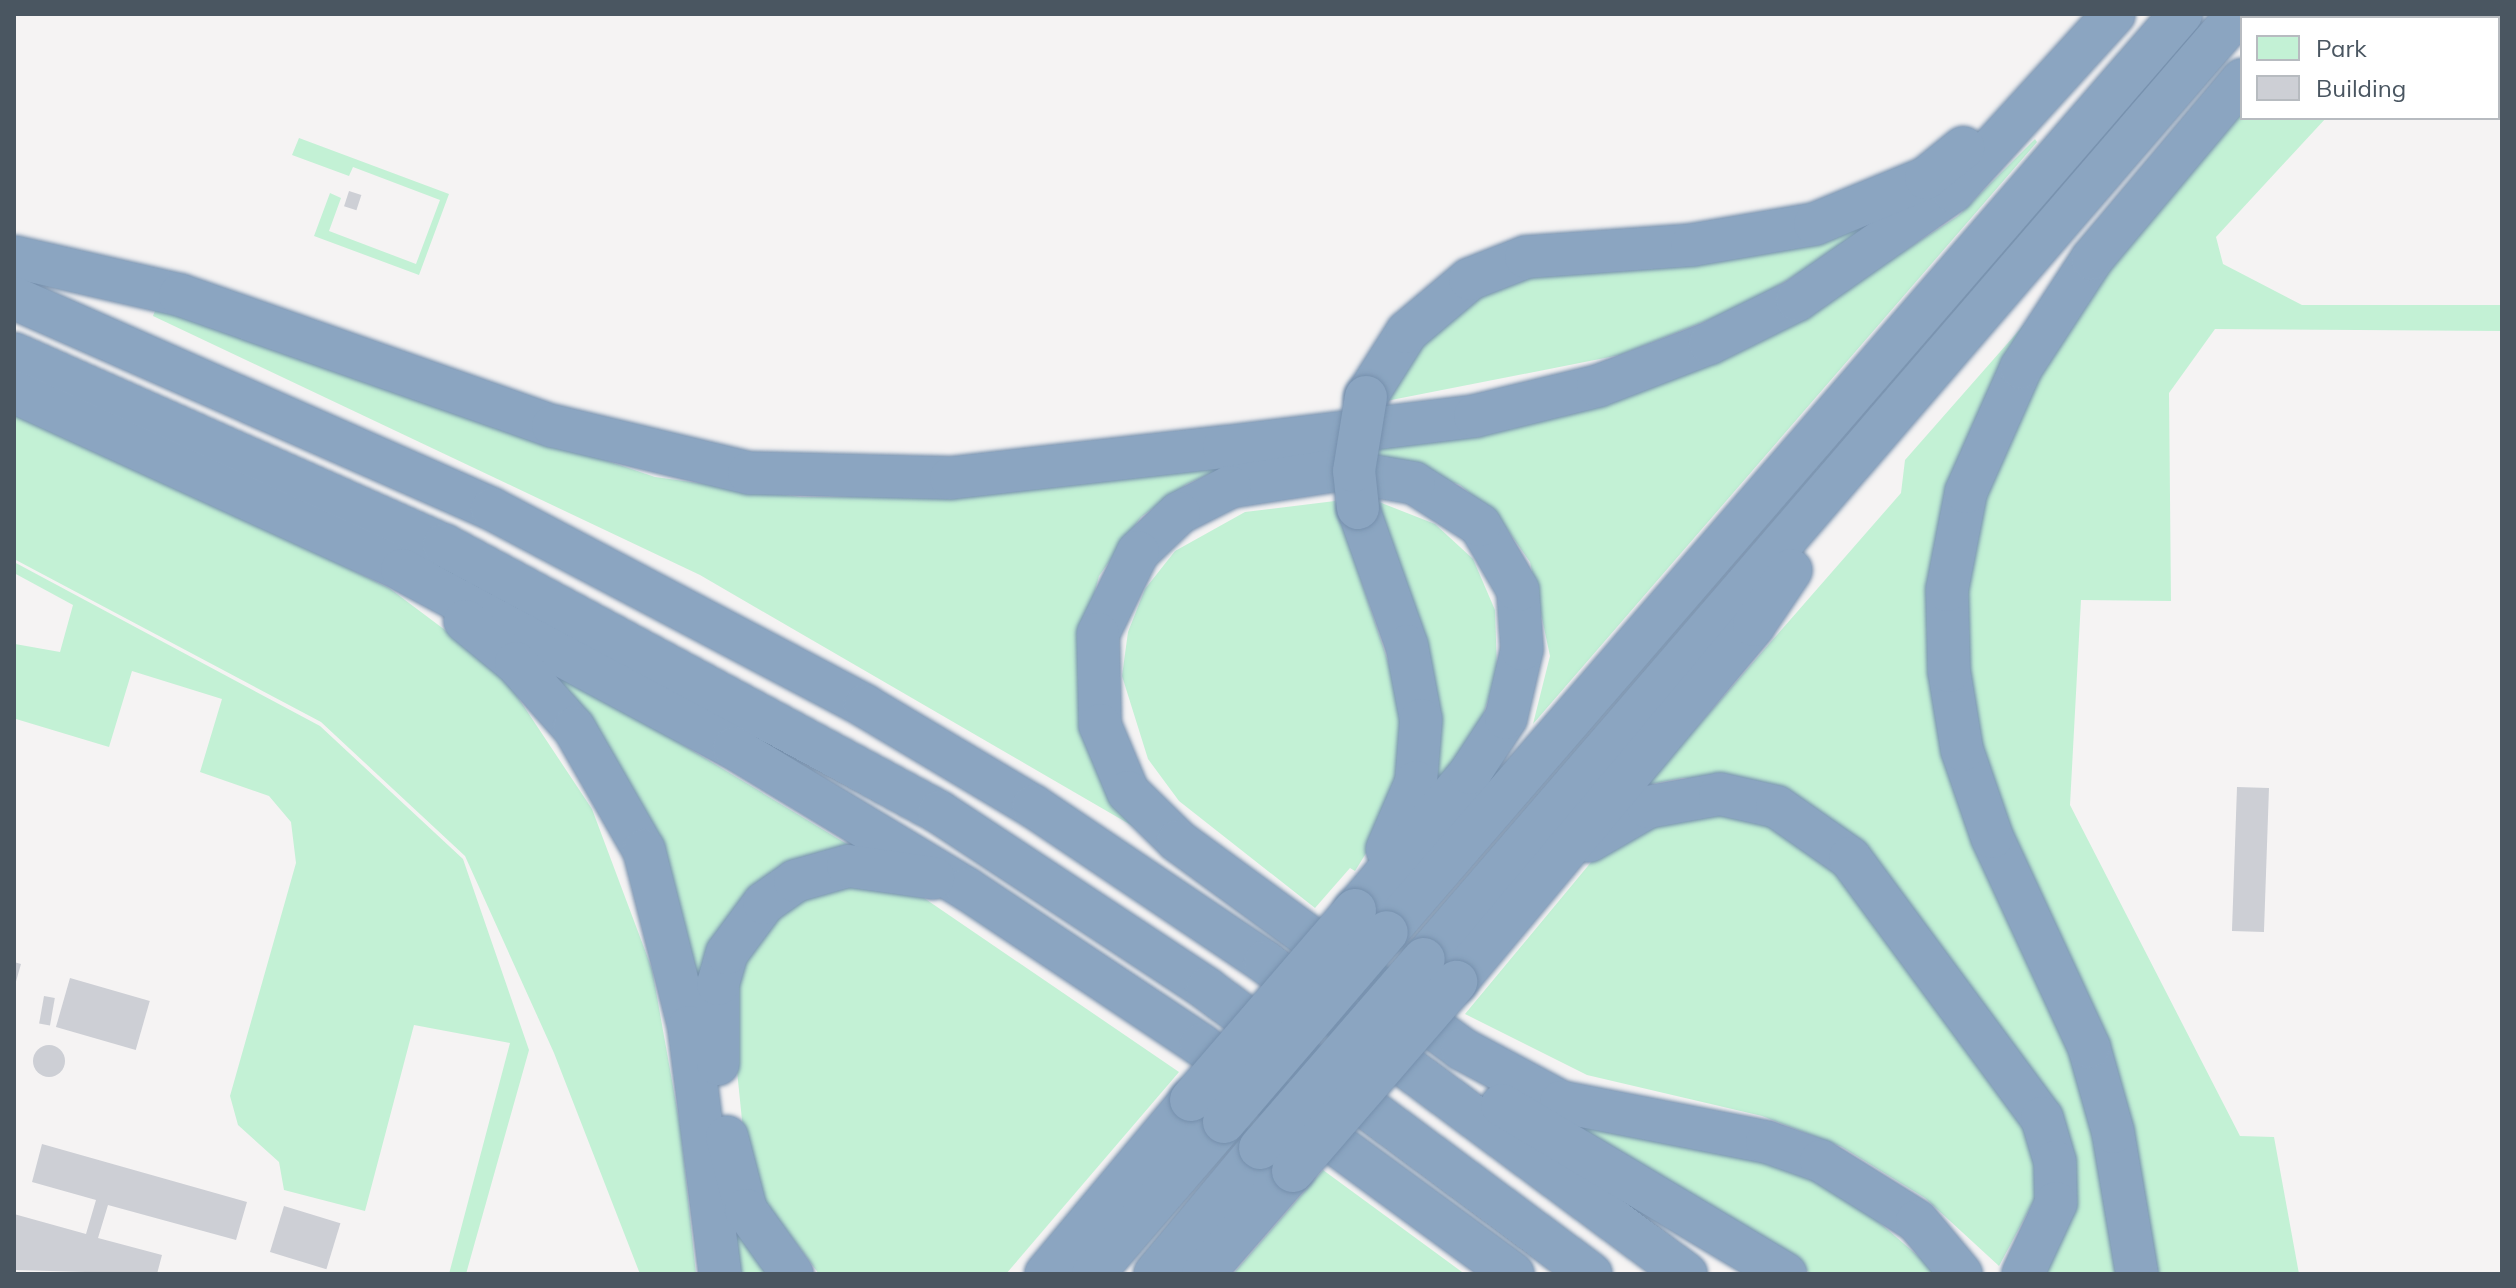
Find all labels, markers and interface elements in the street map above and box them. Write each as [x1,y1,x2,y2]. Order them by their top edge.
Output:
legend [2240,16,2500,120]
text: Park [2316,33,2367,63]
text: Building [2316,73,2406,103]

